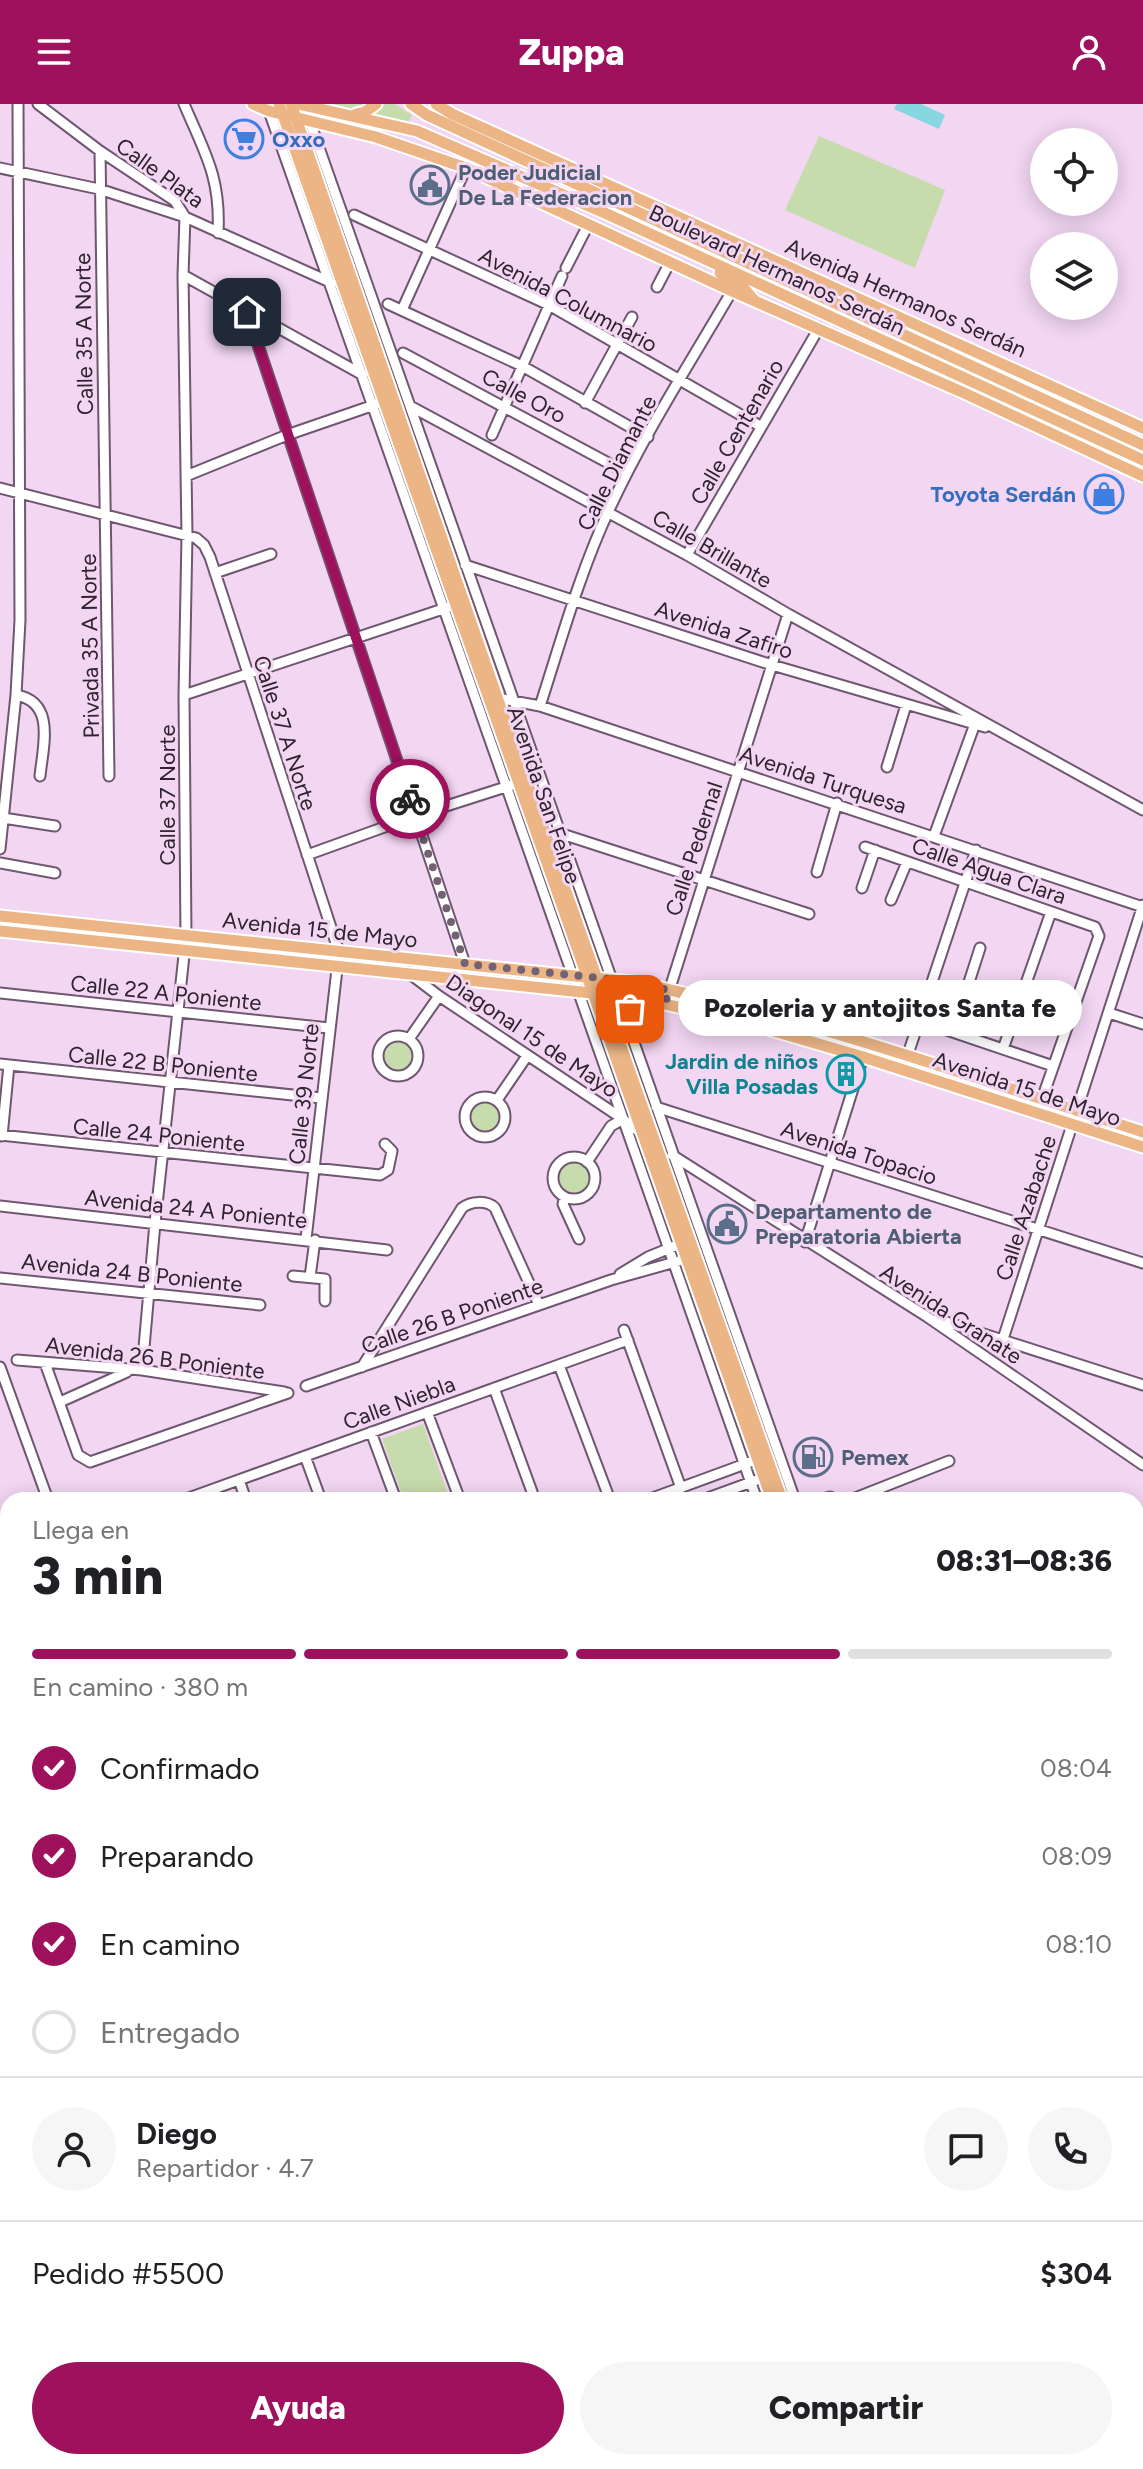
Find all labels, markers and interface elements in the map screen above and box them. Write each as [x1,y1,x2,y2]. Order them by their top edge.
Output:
icon: menu [32,30,76,74]
icon: person [1067,30,1111,74]
text: Zuppa [518,31,625,74]
supermarket icon: Oxxo [223,118,265,160]
place label: Oxxo [272,126,326,153]
map controls [1030,128,1118,320]
button: locate [1030,128,1118,216]
street label: Calle Plata [111,132,209,214]
place label: Poder Judicial De La Federacion [458,159,632,211]
public building icon: Poder Judicial De La Federacion [409,164,451,206]
street label: Boulevard Hermanos Serdán [645,199,909,341]
button: layers [1030,232,1118,320]
street label: Avenida Hermanos Serdán [781,233,1031,363]
street label: Avenida Columnario [474,242,662,358]
street label: Calle 35 A Norte [69,253,99,415]
pin [213,278,281,346]
icon: home [225,290,269,334]
street label: Calle Centenario [684,354,790,510]
street label: Calle Oro [477,363,571,429]
street label: Calle Diamante [571,391,663,535]
shop icon: Toyota Serdán [1083,473,1125,515]
place label: Toyota Serdán [931,481,1076,508]
street label: Calle Brillante [647,504,777,594]
street label: Privada 35 A Norte [75,553,105,739]
street label: Avenida Zafiro [652,595,796,665]
street label: Calle 37 A Norte [247,652,323,814]
street label: Avenida San Felipe [501,703,587,887]
street label: Calle 37 Norte [154,725,181,865]
street label: Avenida Turquesa [736,740,910,820]
courier [370,759,450,839]
icon: bike [388,777,432,821]
street label: Calle Pedernal [660,779,728,919]
street label: Calle Agua Clara [908,832,1070,910]
street label: Avenida 15 de Mayo [221,906,419,954]
street label: Diagonal 15 de Mayo [441,968,623,1104]
street label: Calle 22 A Poniente [69,970,263,1016]
pin [596,975,664,1043]
callout: Pozoleria y antojitos Santa fe [678,981,1082,1037]
icon: bag [608,987,652,1031]
text: Pozoleria y antojitos Santa fe [704,992,1056,1024]
street label: Calle 39 Norte [283,1022,325,1166]
street label: Calle 22 B Poniente [67,1041,259,1087]
street label: Avenida 15 de Mayo [930,1046,1124,1132]
place label: Jardin de niños Villa Posadas [665,1048,818,1100]
building icon: Jardin de niños Villa Posadas [825,1053,867,1095]
street label: Calle 24 Poniente [72,1113,246,1157]
street label: Avenida Topacio [778,1115,940,1191]
street label: Calle Azabache [990,1132,1062,1284]
street label: Avenida 24 A Poniente [83,1184,309,1234]
place label: Departamento de Preparatoria Abierta [755,1198,962,1250]
public building icon: Departamento de Preparatoria Abierta [706,1203,748,1245]
street label: Avenida 24 B Poniente [20,1248,244,1298]
street label: Avenida Granate [875,1258,1027,1370]
street label: Calle 26 B Poniente [358,1272,546,1360]
street label: Avenida 26 B Poniente [44,1331,266,1385]
street label: Calle Niebla [339,1370,459,1436]
fuel station icon: Pemex [792,1436,834,1478]
place label: Pemex [841,1444,909,1471]
text: Llega en [32,1514,129,1546]
text: 08:31–08:36 [936,1542,1112,1579]
text: 3 min [32,1545,163,1607]
text: En camino · 380 m [32,1671,248,1703]
icon: check [32,1746,76,1790]
text: Confirmado [100,1750,260,1787]
text: 08:04 [1040,1752,1112,1784]
icon: check [32,1834,76,1878]
text: Preparando [100,1838,254,1875]
text: 08:09 [1041,1840,1112,1872]
icon: check [32,1922,76,1966]
text: En camino [100,1926,240,1963]
text: 08:10 [1045,1928,1112,1960]
text: Entregado [100,2014,240,2051]
button: person [32,2107,116,2191]
button: chat [924,2107,1008,2191]
button: phone [1028,2107,1112,2191]
text: Diego [136,2115,217,2152]
text: Repartidor · 4.7 [136,2152,314,2184]
text: Pedido #5500 [32,2255,224,2292]
text: $304 [1040,2255,1112,2292]
button: Ayuda [32,2362,564,2454]
button: Compartir [580,2362,1112,2454]

